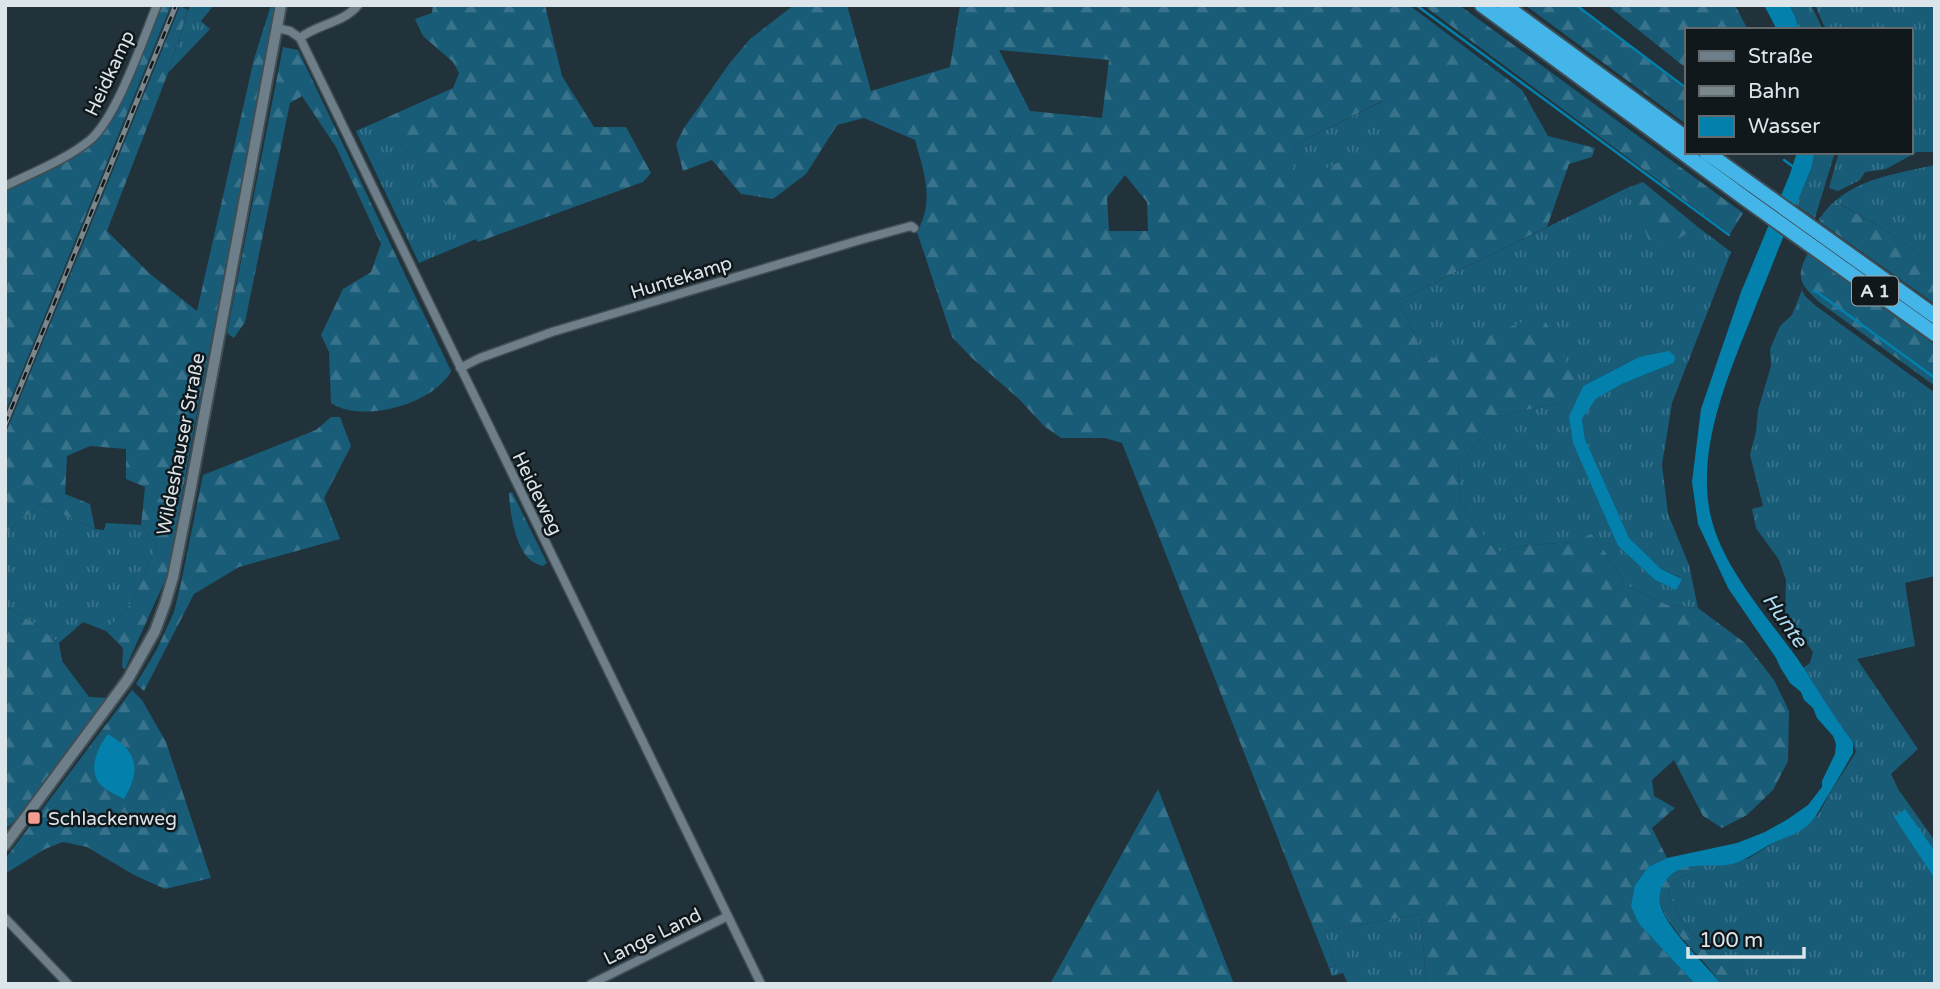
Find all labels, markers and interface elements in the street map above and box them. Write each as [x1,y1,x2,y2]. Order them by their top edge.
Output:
street label: Heidkamp [81,27,139,120]
legend [1685,28,1912,154]
text: Straße [1748,44,1813,69]
text: Bahn [1748,79,1800,104]
text: Wasser [1748,114,1820,139]
street label: Huntekamp [628,252,735,304]
road number: A 1 [1852,276,1898,306]
street label: Wildeshauser Straße [153,351,209,537]
street label: Heideweg [508,448,567,539]
water label: Hunte [1757,588,1813,653]
place label: Schlackenweg [48,808,177,830]
marker: Schlackenweg [26,810,42,826]
street label: Lange Land [600,904,705,970]
scale bar [1688,916,1804,960]
text: 100 m [1699,928,1763,953]

